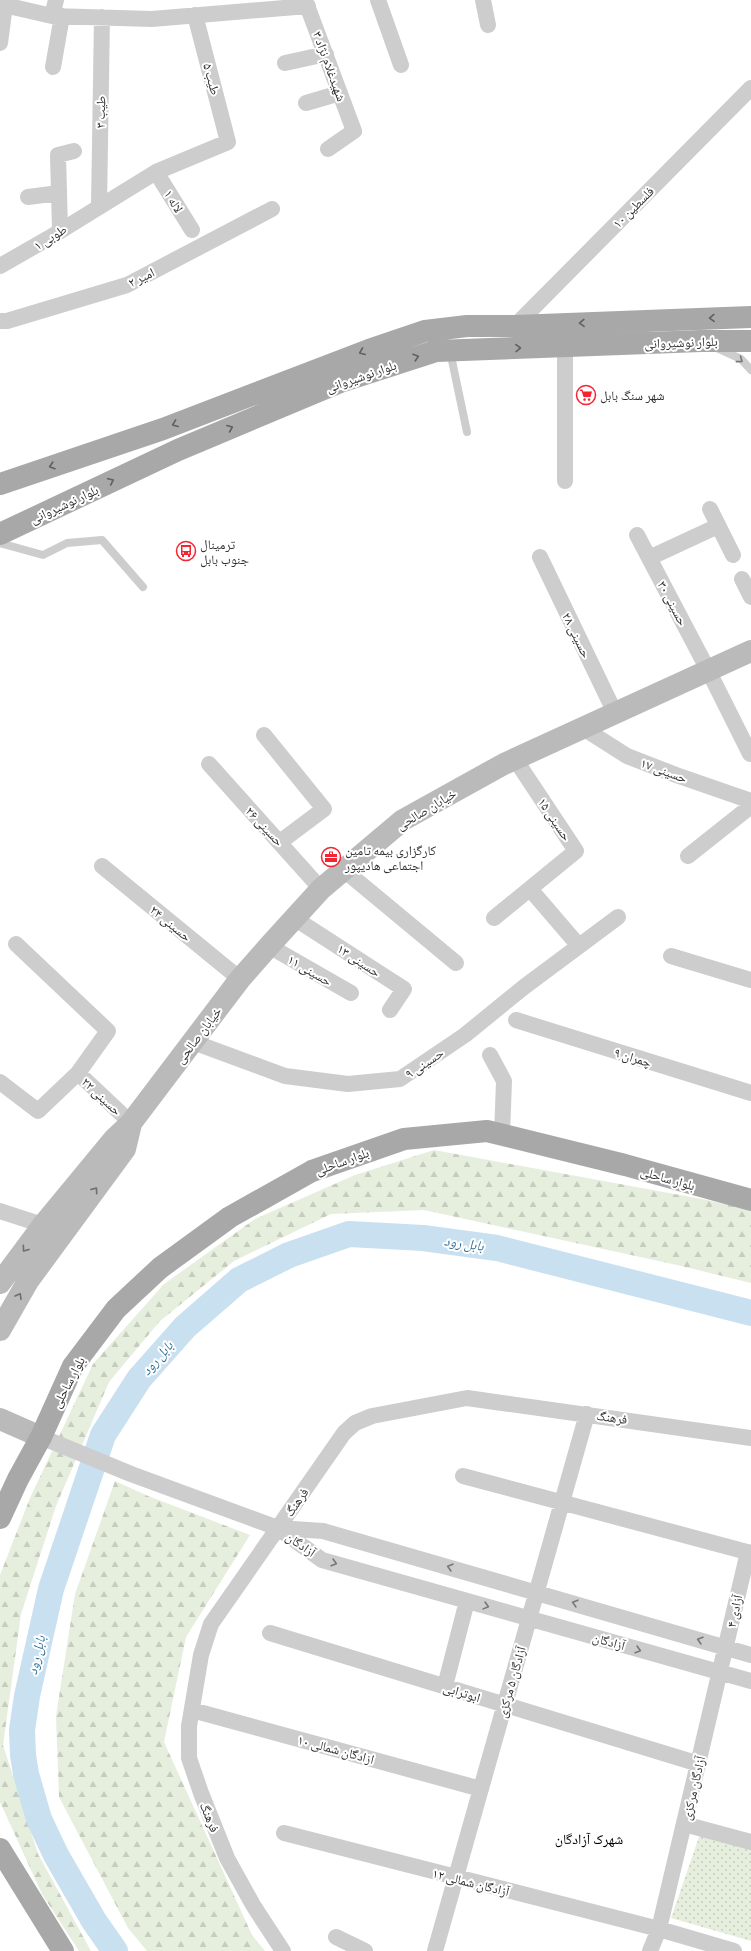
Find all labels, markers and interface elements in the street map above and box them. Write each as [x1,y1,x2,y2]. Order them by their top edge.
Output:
street label: شهیدغلام نژاد ۳ [309,29,350,104]
street label: طیب ۵ [200,61,224,97]
street label: طیب ۳ [92,96,109,128]
street label: فلسطین ۱۰ [609,183,658,232]
street label: لاله ۱ [161,187,187,216]
street label: طوبی ۱ [31,221,70,254]
street label: امیر ۲ [125,264,157,291]
one-way arrow [709,314,715,323]
one-way arrow [579,319,585,328]
street label: بلوار نوشیروانی [644,333,718,352]
one-way arrow [515,344,521,352]
one-way arrow [359,348,366,356]
one-way arrow [413,353,420,362]
one-way arrow [735,355,742,362]
street label: بلوار نوشیروانی [324,356,399,396]
supermarket icon: شهر سنگ بابل [575,384,597,406]
place label: شهر سنگ بابل [600,387,665,404]
one-way arrow [172,419,179,428]
one-way arrow [225,425,233,433]
one-way arrow [49,461,56,470]
one-way arrow [107,478,114,486]
street label: بلوار نوشیروانی [27,481,101,528]
place label: ترمینال جنوب بابل [200,536,249,568]
bus stop icon: ترمینال جنوب بابل [175,540,197,562]
street label: حسینی ۳۰ [654,578,691,629]
street label: حسینی ۲۸ [558,610,595,661]
street label: حسینی ۱۷ [638,754,690,787]
street label: خيابان صالحی [393,785,459,834]
street label: حسینی ۱۵ [534,794,575,844]
street label: حسینی ۲۶ [242,803,287,850]
place label: کارگزاری بیمه تامین اجتماعی هادیپور [344,842,437,874]
office icon: کارگزاری بیمه تامین اجتماعی هادیپور [320,846,342,868]
street label: حسینی ۲۴ [146,901,195,945]
street label: حسینی ۱۳ [334,940,384,981]
street label: حسینی ۱۱ [284,951,335,990]
street label: خيابان صالحی [171,1003,225,1067]
street label: حسینی ٩ [402,1044,447,1082]
street label: چمران ۹ [612,1044,654,1071]
street label: حسینی ۲۲ [78,1074,125,1119]
street label: بلوار ساحلی [313,1144,371,1179]
street label: بلوار ساحلی [639,1163,697,1194]
one-way arrow [90,1188,97,1195]
water label: بابل رود [443,1231,485,1255]
one-way arrow [22,1245,30,1252]
one-way arrow [15,1293,22,1300]
water label: بابل رود [137,1337,177,1379]
street label: بلوار ساحلی [48,1354,89,1411]
street label: فرهنگ [595,1407,629,1428]
street label: فرهنگ [280,1485,312,1520]
street label: آزادگان [282,1528,320,1561]
one-way arrow [330,1558,337,1567]
one-way arrow [447,1563,454,1572]
street label: آزادی ۴ [723,1592,746,1629]
one-way arrow [572,1599,579,1608]
one-way arrow [482,1601,489,1610]
street label: آزادگان [591,1629,628,1654]
water label: بابل رود [23,1633,49,1677]
one-way arrow [697,1636,704,1645]
street label: آزادگان ۵ مرکزی [493,1644,530,1720]
one-way arrow [635,1645,641,1653]
street label: ابوترابی [441,1679,483,1706]
street label: ازادگان شمالی ۱۰ [296,1731,376,1768]
street label: آزادگان مرکزی [678,1754,709,1822]
street label: فرهنگ [196,1800,223,1835]
district label: شهرک آزادگان [555,1830,623,1848]
street label: آزادگان شمالی ۱۲ [431,1865,512,1900]

